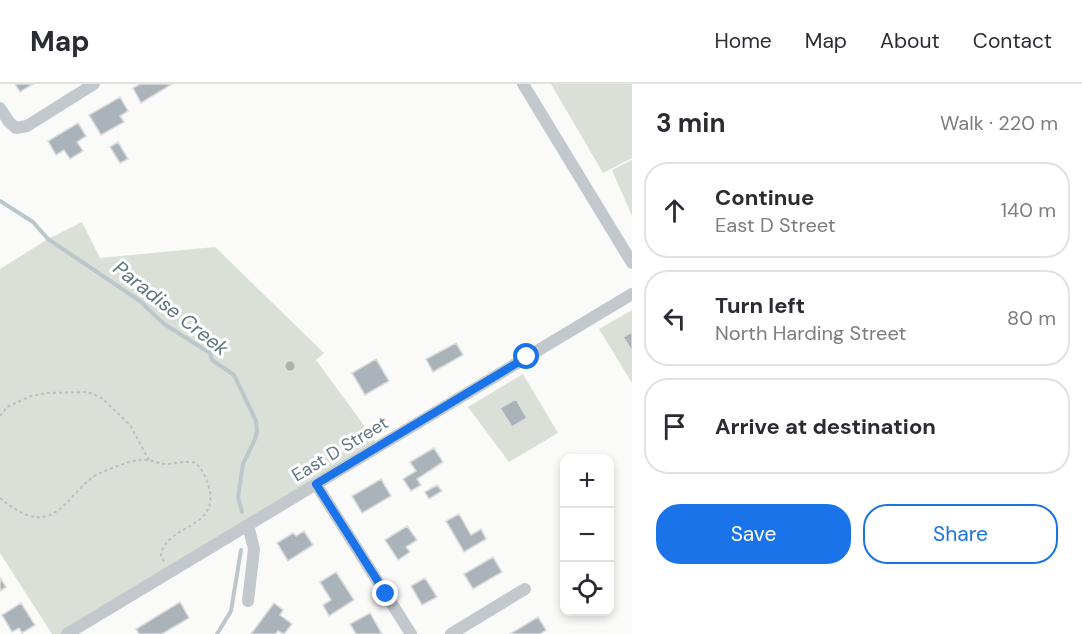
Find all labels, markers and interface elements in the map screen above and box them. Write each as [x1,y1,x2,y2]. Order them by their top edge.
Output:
text: Map [30,23,90,60]
text: Home [714,27,772,55]
text: Map [805,27,847,55]
text: About [880,27,940,55]
text: Contact [973,27,1052,55]
text: 3 min [656,106,725,140]
text: Walk · 220 m [940,110,1058,136]
text: Continue [715,183,814,212]
icon: ahead [658,194,691,227]
text: 140 m [1001,197,1056,223]
text: East D Street [715,212,836,238]
water label: Paradise Creek [108,255,235,362]
text: Turn left [715,291,805,320]
icon: left [658,302,691,335]
text: 80 m [1007,305,1056,331]
text: North Harding Street [715,320,906,346]
route start [513,343,539,369]
icon: arrive [658,410,691,443]
street label: East D Street [287,411,393,487]
text: Arrive at destination [715,412,936,441]
map controls [560,454,614,616]
button: + [560,454,614,508]
button: Save [656,504,851,564]
button: Share [863,504,1058,564]
button: − [560,508,614,562]
button: locate [560,562,614,616]
route end [372,580,398,606]

